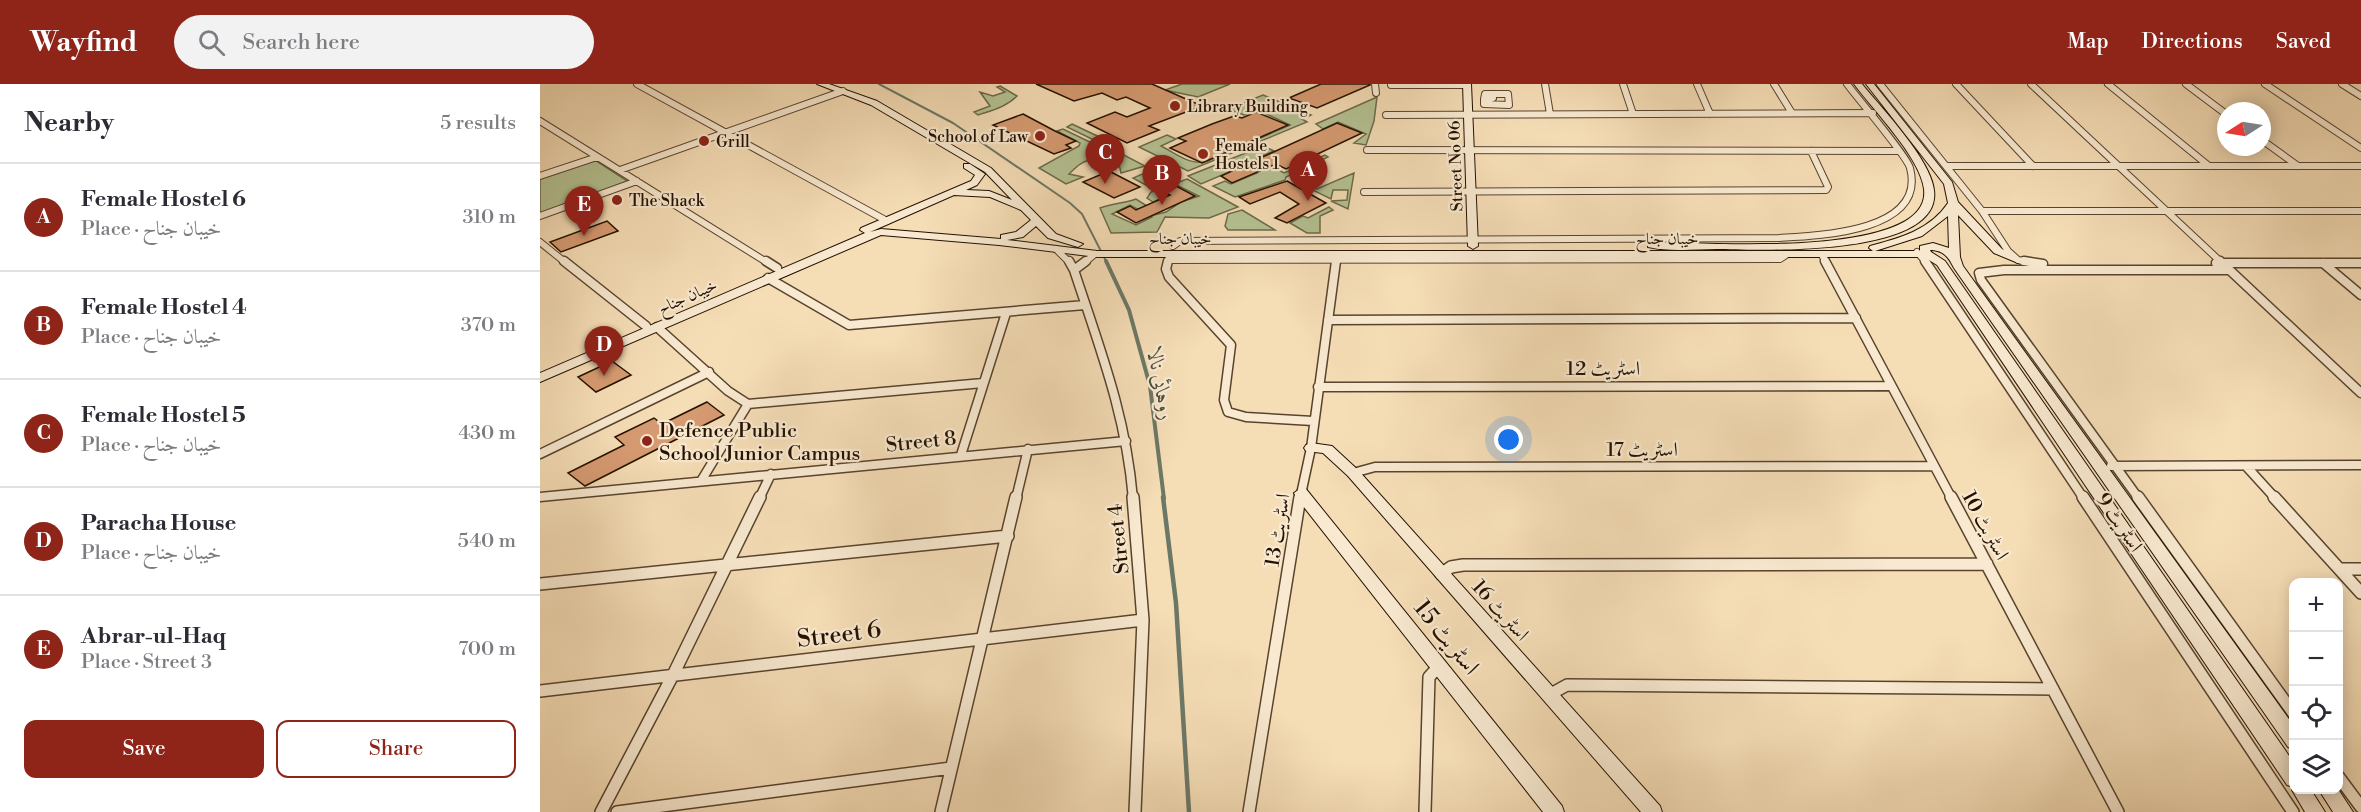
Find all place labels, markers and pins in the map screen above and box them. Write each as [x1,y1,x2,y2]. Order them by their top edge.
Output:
place label: Library Building [1187,97,1309,117]
marker: Library Building [1168,99,1182,113]
place label: School of Law [928,127,1029,147]
marker: School of Law [1033,129,1047,143]
place label: Grill [716,132,750,152]
marker: Grill [697,134,711,148]
pin: C [1086,135,1124,184]
place label: Female Hostels 1 [1215,136,1280,174]
marker: Female Hostels 1 [1196,147,1210,161]
pin: A [1288,152,1328,201]
pin: B [1142,156,1182,205]
pin: E [564,186,603,236]
place label: The Shack [629,191,706,211]
marker: The Shack [610,193,624,207]
pin: D [584,326,624,376]
place label: Defence Public School Junior Campus [659,419,860,467]
marker: Defence Public School Junior Campus [640,434,654,448]

